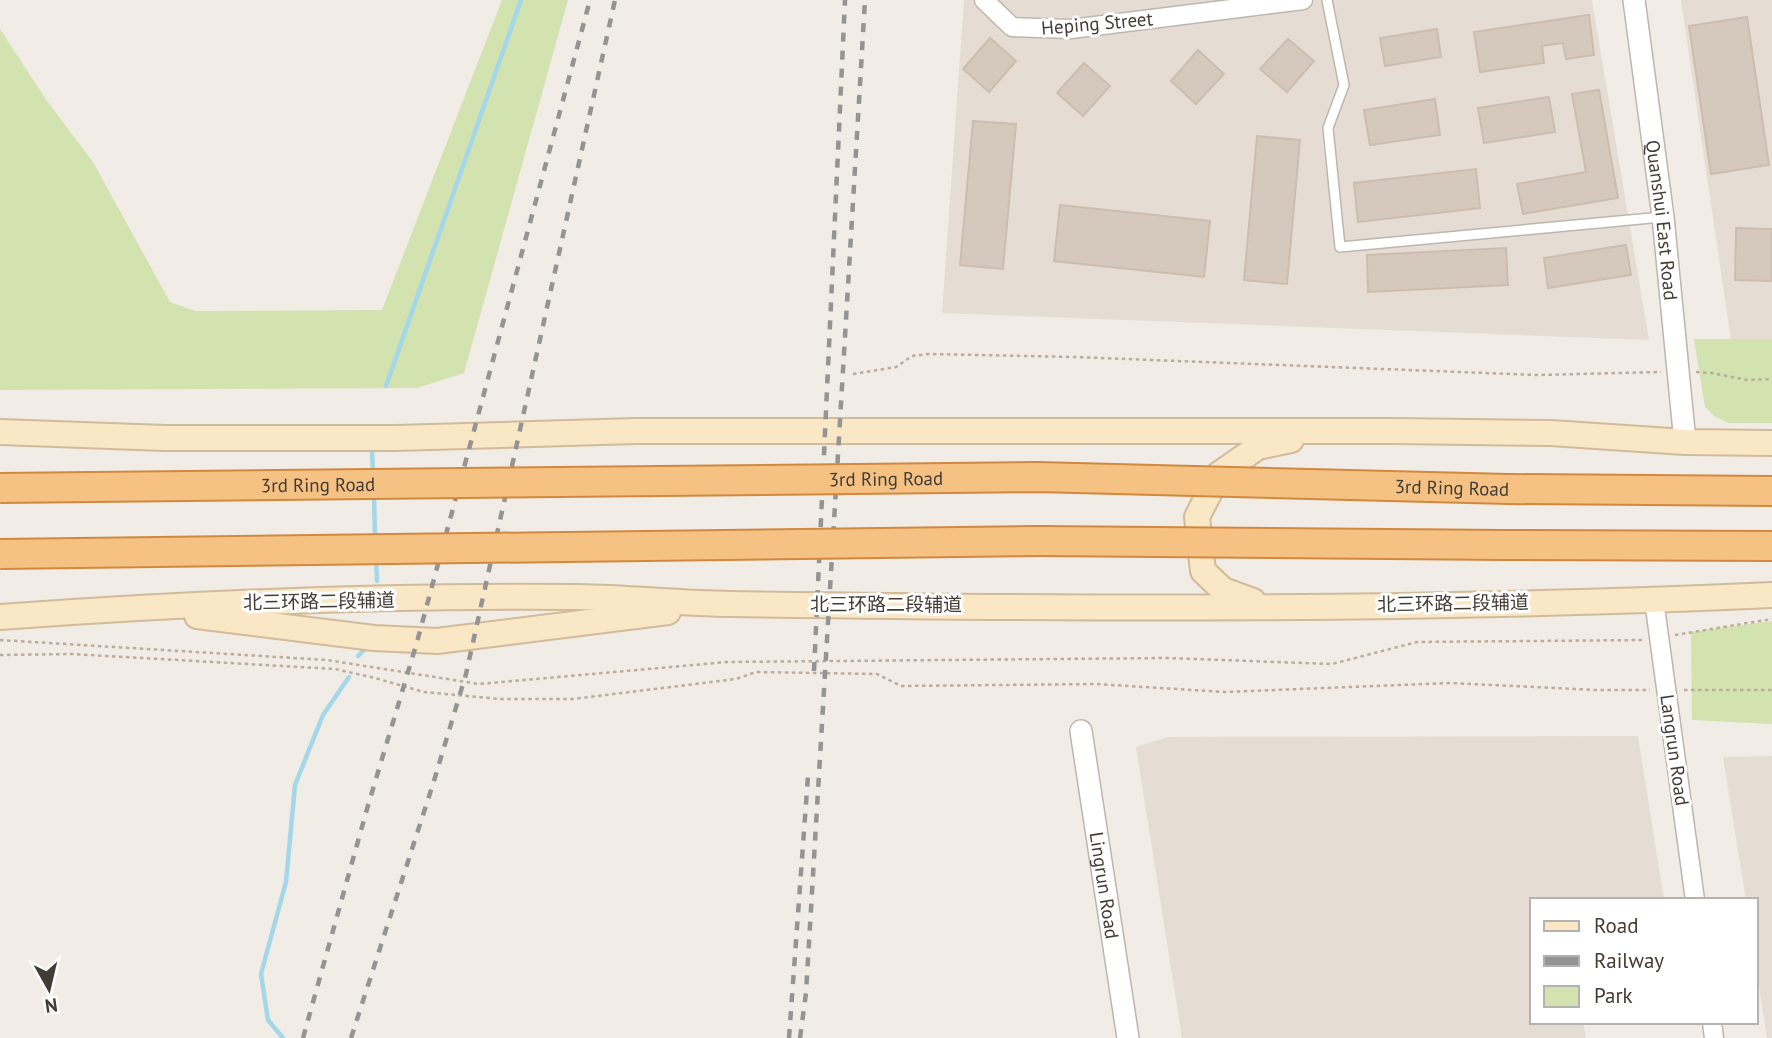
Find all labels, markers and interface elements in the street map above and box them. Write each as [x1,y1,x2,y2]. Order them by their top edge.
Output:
street label: Heping Street [1040,6,1154,40]
street label: Quanshui East Road [1641,138,1683,302]
street label: 3rd Ring Road [829,466,943,491]
street label: 3rd Ring Road [261,472,375,497]
street label: 3rd Ring Road [1394,474,1509,501]
street label: 北三环路二段辅道 [243,588,395,614]
street label: 北三环路二段辅道 [1377,590,1529,616]
street label: 北三环路二段辅道 [810,592,962,616]
street label: Langrun Road [1655,693,1695,807]
street label: Lingrun Road [1085,830,1125,940]
legend [1530,898,1758,1024]
text: Road [1594,912,1638,939]
text: Railway [1594,947,1664,974]
north arrow [14,954,84,1024]
text: Park [1594,982,1633,1009]
text: N [44,993,59,1019]

